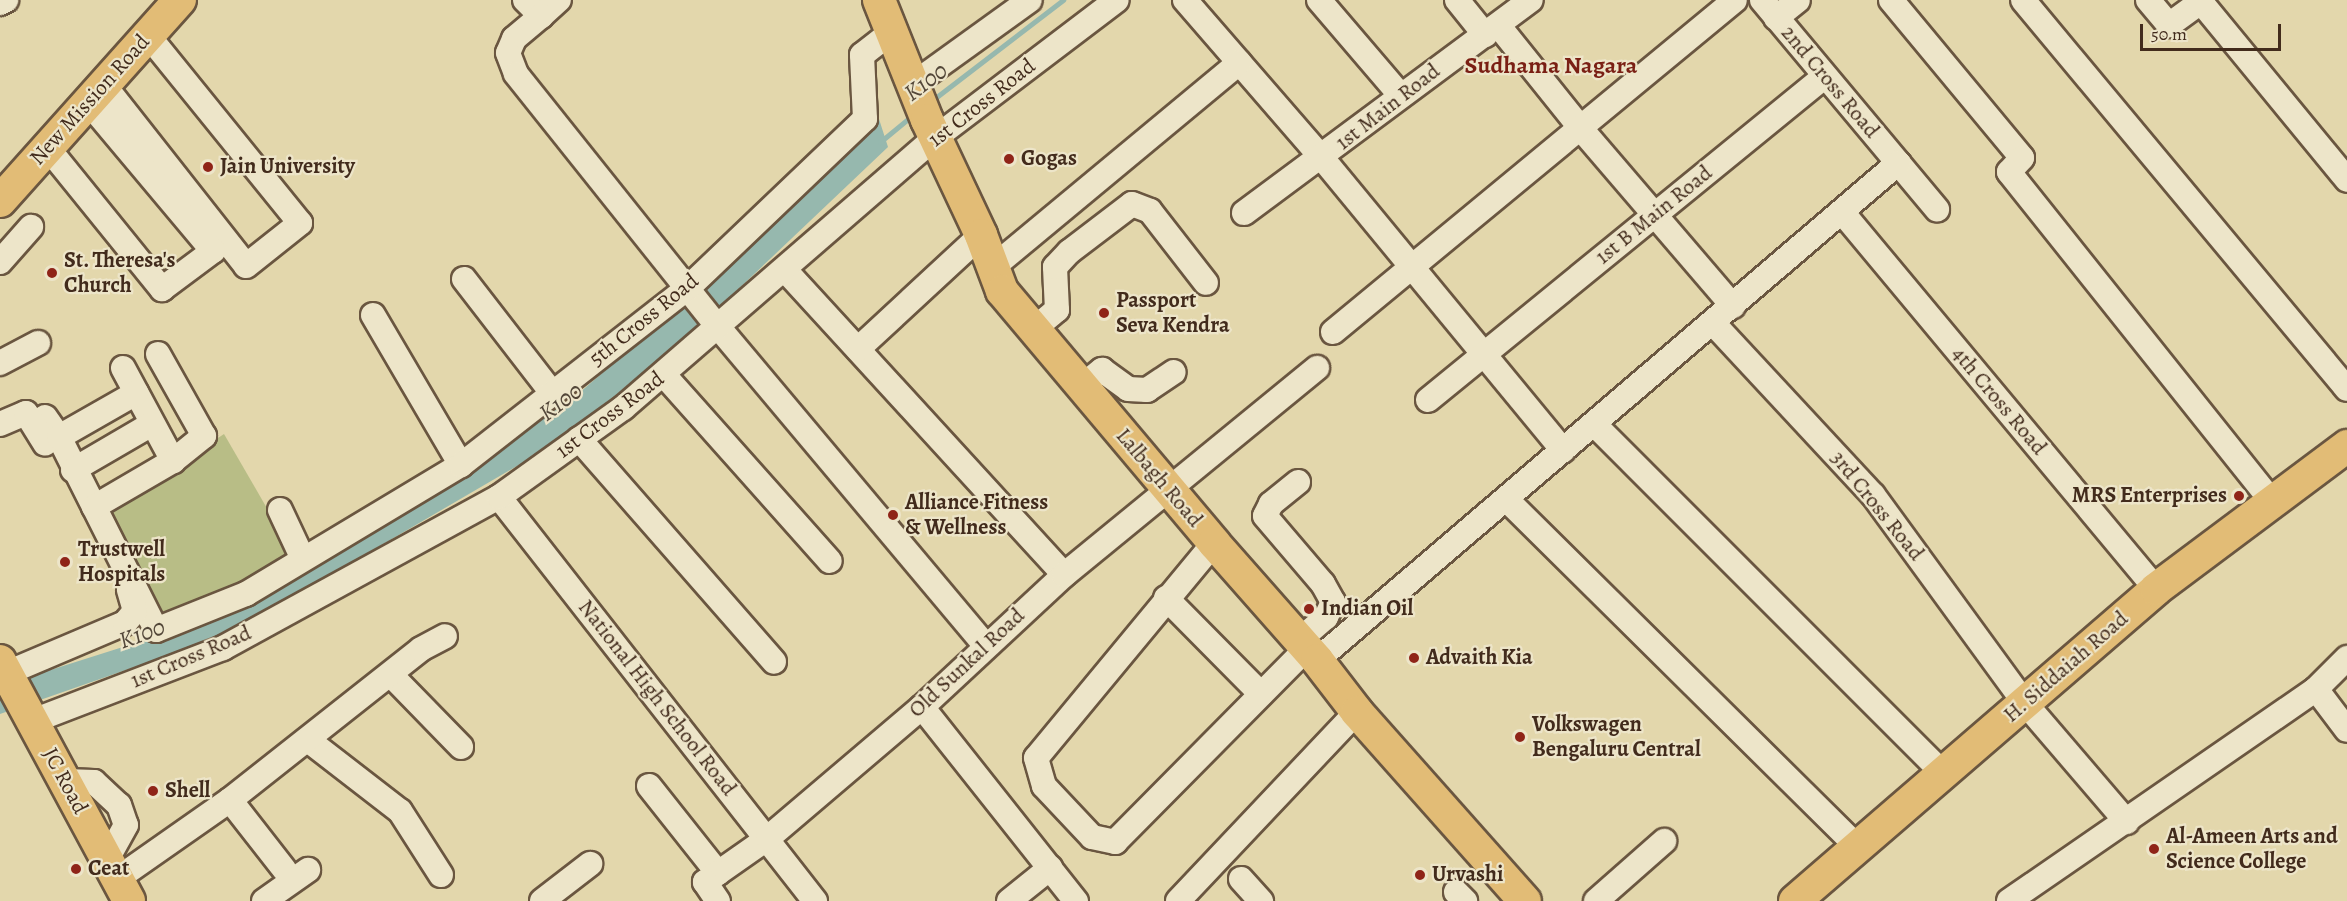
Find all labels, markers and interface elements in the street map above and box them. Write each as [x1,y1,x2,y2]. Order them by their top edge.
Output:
scale bar [2143,12,2284,50]
street label: 2nd Cross Road [1775,20,1885,144]
text: 50 m [2151,22,2187,46]
street label: New Mission Road [24,29,156,171]
district label: Sudhama Nagara [1465,52,1637,80]
street label: 1st Cross Road [923,53,1041,153]
water label: K100 [899,56,953,108]
street label: 1st Main Road [1331,58,1445,156]
place label: Gogas [1021,146,1077,172]
marker: Gogas [1002,152,1016,166]
place label: Jain University [220,154,355,180]
marker: Jain University [201,160,215,174]
street label: 1st B Main Road [1590,160,1718,270]
place label: St. Theresa's Church [64,247,176,298]
marker: St. Theresa's Church [45,266,59,280]
street label: 5th Cross Road [584,268,704,372]
place label: Passport Seva Kendra [1116,287,1230,338]
marker: Passport Seva Kendra [1097,306,1111,320]
street label: 4th Cross Road [1946,341,2052,461]
street label: 1st Cross Road [551,366,669,464]
water label: K100 [534,376,588,428]
street label: Lalbagh Road [1110,423,1208,533]
street label: 3rd Cross Road [1825,446,1929,566]
place label: MRS Enterprises [2072,483,2227,509]
place label: Alliance Fitness & Wellness [905,489,1048,540]
marker: MRS Enterprises [2232,489,2246,503]
marker: Alliance Fitness & Wellness [886,508,900,522]
place label: Trustwell Hospitals [78,536,165,588]
marker: Trustwell Hospitals [56,553,74,571]
street label: National High School Road [572,595,742,801]
place label: Indian Oil [1321,596,1413,622]
marker: Indian Oil [1302,602,1316,616]
street label: Old Sunkal Road [904,603,1030,723]
street label: H. Siddaiah Road [1998,606,2134,728]
water label: K100 [115,612,169,656]
street label: 1st Cross Road [127,620,255,694]
place label: Advaith Kia [1426,645,1533,671]
marker: Advaith Kia [1407,651,1421,665]
place label: Volkswagen Bengaluru Central [1532,711,1701,762]
marker: Volkswagen Bengaluru Central [1513,730,1527,744]
street label: JC Road [37,743,93,819]
place label: Shell [165,778,210,804]
marker: Shell [146,784,160,798]
place label: Al-Ameen Arts and Science College [2166,823,2338,874]
marker: Al-Ameen Arts and Science College [2147,842,2161,856]
place label: Ceat [88,856,129,882]
marker: Ceat [69,862,83,876]
place label: Urvashi [1432,862,1503,888]
marker: Urvashi [1413,868,1427,882]

